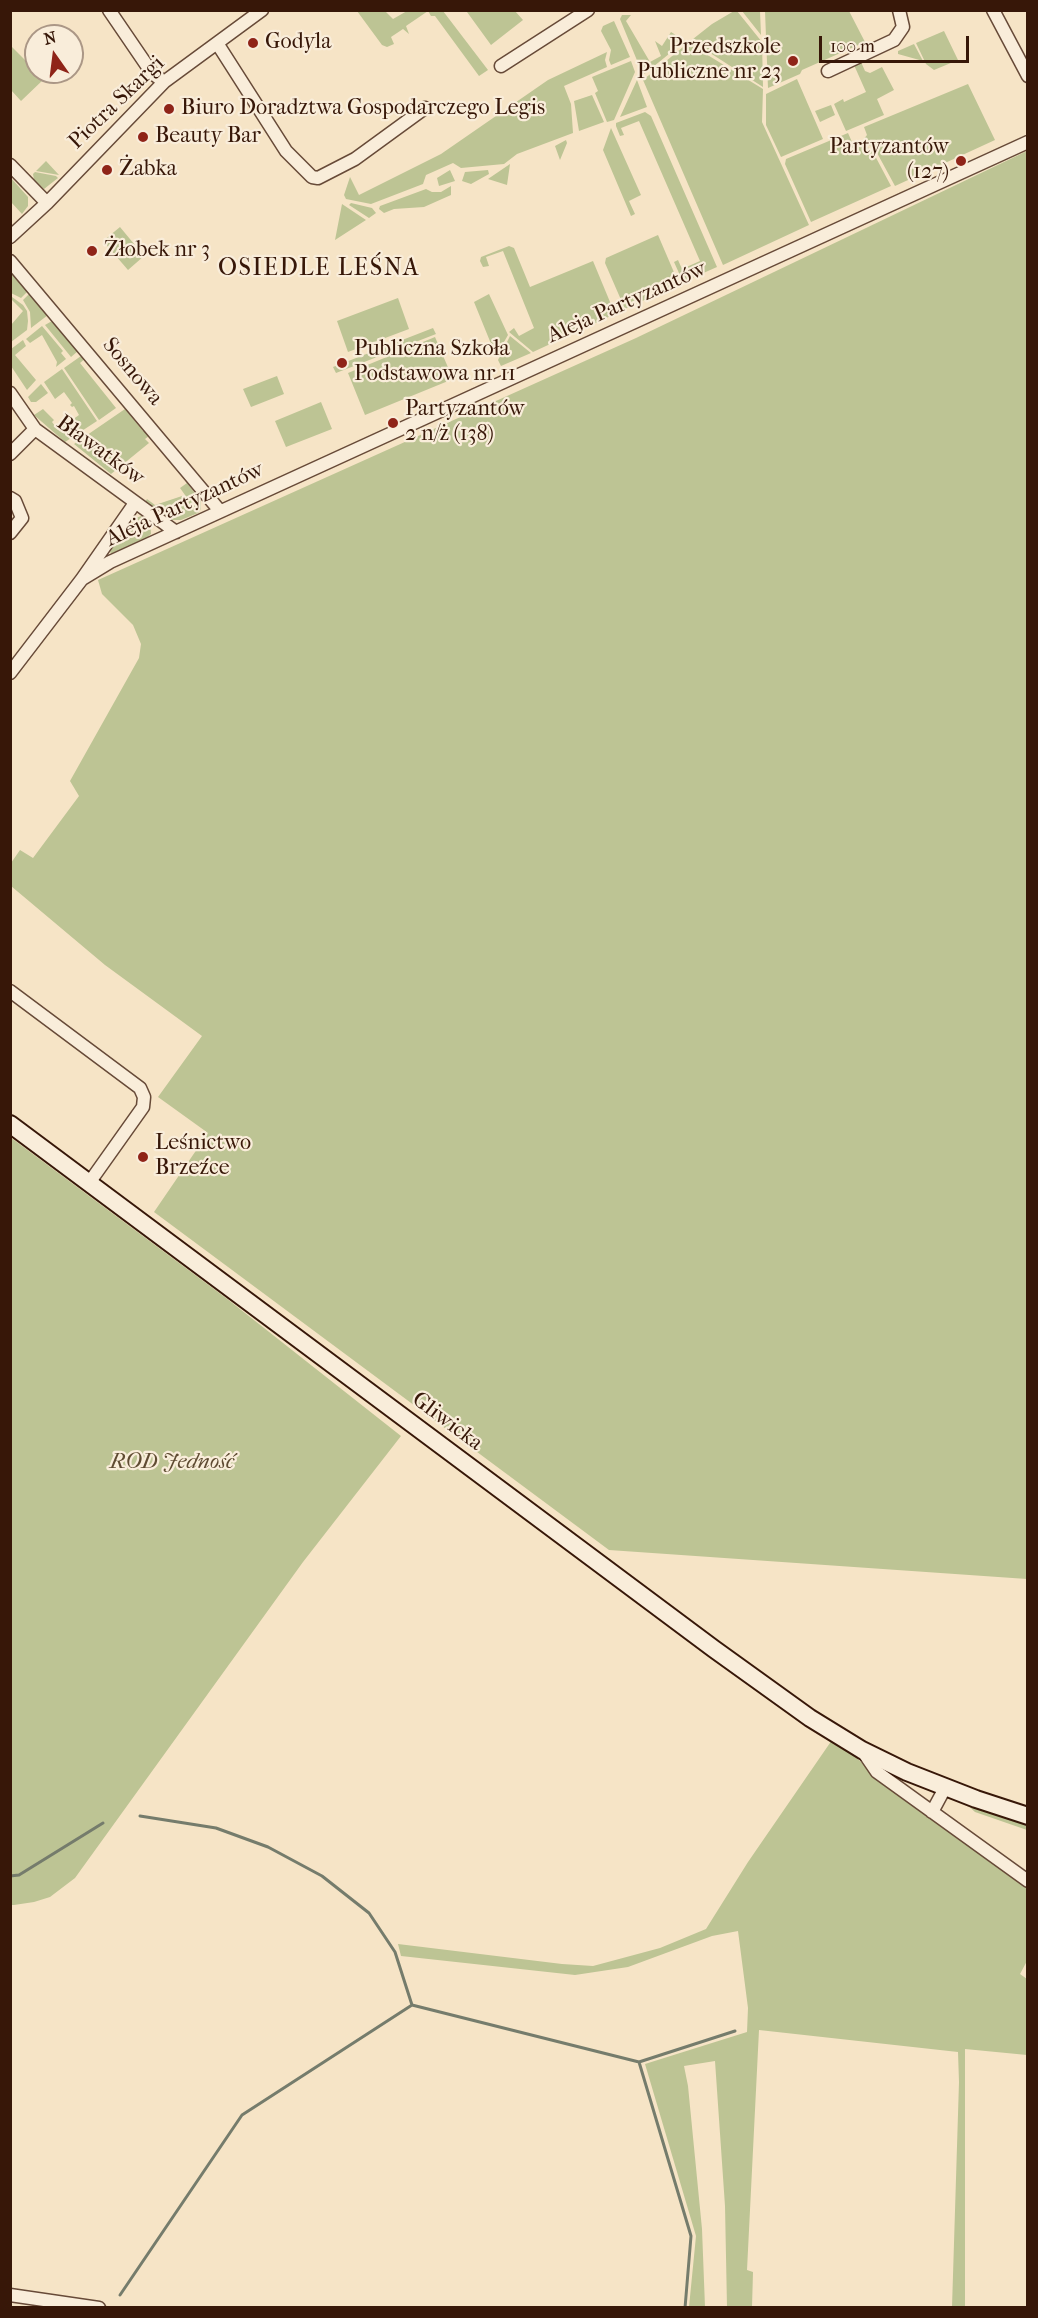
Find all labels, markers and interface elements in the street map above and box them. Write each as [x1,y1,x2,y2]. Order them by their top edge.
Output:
north arrow [24,24,84,84]
scale bar [822,24,972,62]
text: N [42,27,58,49]
place label: Godyla [265,30,331,56]
place label: Przedszkole Publiczne nr 23 [637,35,781,86]
marker: Godyla [246,36,260,50]
text: 100 m [830,36,875,57]
street label: Piotra Skargi [64,51,170,155]
marker: Przedszkole Publiczne nr 23 [786,54,800,68]
place label: Biuro Doradztwa Gospodarczego Legis [181,96,545,122]
marker: Biuro Doradztwa Gospodarczego Legis [162,102,176,116]
place label: Beauty Bar [155,124,261,150]
marker: Beauty Bar [136,130,150,144]
place label: Partyzantów (127) [829,135,949,186]
marker: Partyzantów (127) [954,154,968,168]
place label: Żabka [119,157,177,183]
marker: Żabka [100,163,114,177]
place label: Żłobek nr 3 [104,238,210,264]
marker: Żłobek nr 3 [85,244,99,258]
district label: OSIEDLE LEŚNA [218,255,420,283]
street label: Aleja Partyzantów [543,256,711,350]
street label: Sosnowa [96,333,168,411]
place label: Publiczna Szkoła Podstawowa nr 11 [354,337,516,388]
marker: Publiczna Szkoła Podstawowa nr 11 [335,356,349,370]
place label: Partyzantów 2 n/ż (138) [405,397,525,448]
street label: Bławatków [51,410,149,492]
marker: Partyzantów 2 n/ż (138) [386,416,400,430]
street label: Aleja Partyzantów [102,457,268,553]
place label: Leśnictwo Brzeźce [155,1131,251,1182]
marker: Leśnictwo Brzeźce [136,1150,150,1164]
street label: Gliwicka [406,1387,488,1457]
park label: ROD Jedność [110,1450,234,1476]

